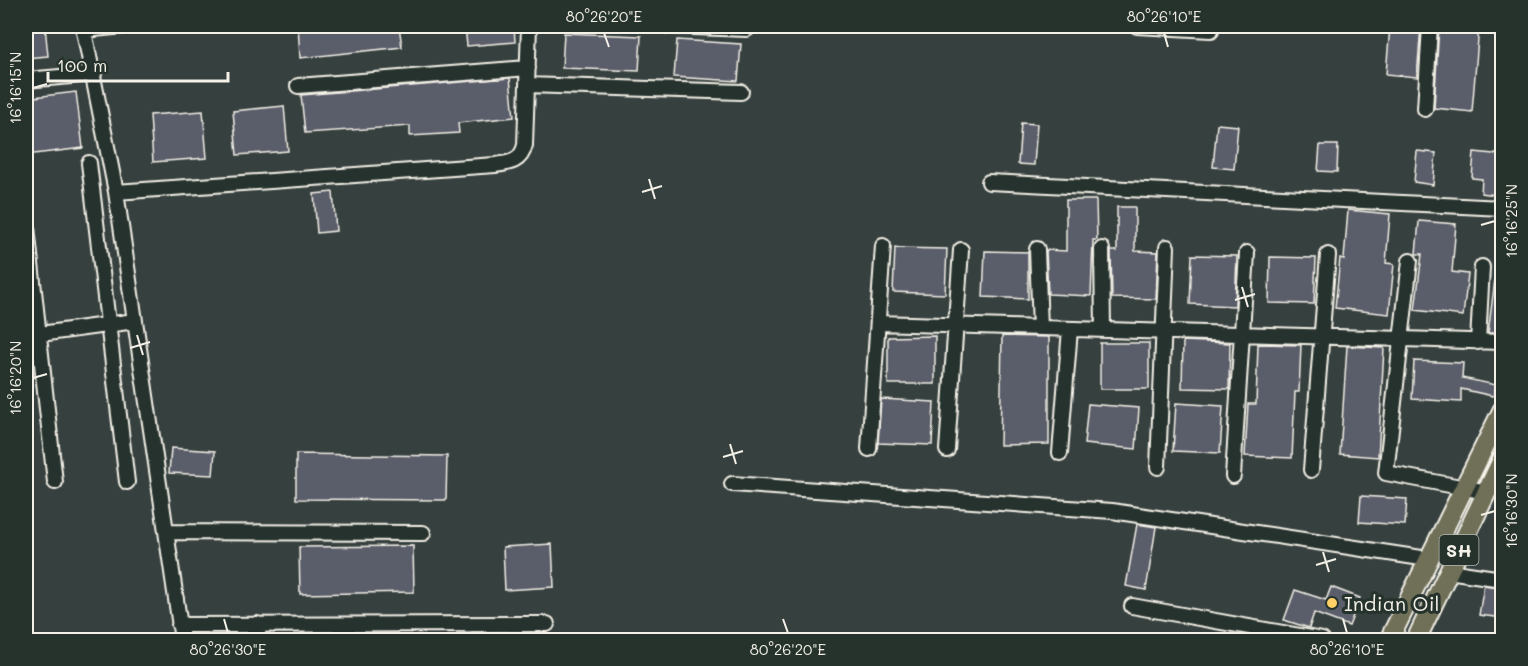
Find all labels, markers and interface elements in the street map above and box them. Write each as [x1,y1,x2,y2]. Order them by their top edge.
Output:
text: 80°26'20"E [566,6,643,26]
text: 80°26'10"E [1127,6,1202,26]
scale bar [48,45,228,83]
text: 16°16'15"N [5,52,25,124]
text: 100 m [57,53,107,77]
text: 16°16'25"N [1501,184,1521,258]
text: 16°16'20"N [5,341,25,415]
text: 16°16'30"N [1501,473,1521,549]
road number: SH [1440,535,1478,565]
place label: Indian Oil [1344,590,1440,616]
marker: Indian Oil [1325,596,1339,610]
text: 80°26'30"E [190,639,267,659]
text: 80°26'20"E [750,639,827,659]
text: 80°26'10"E [1310,639,1385,659]

